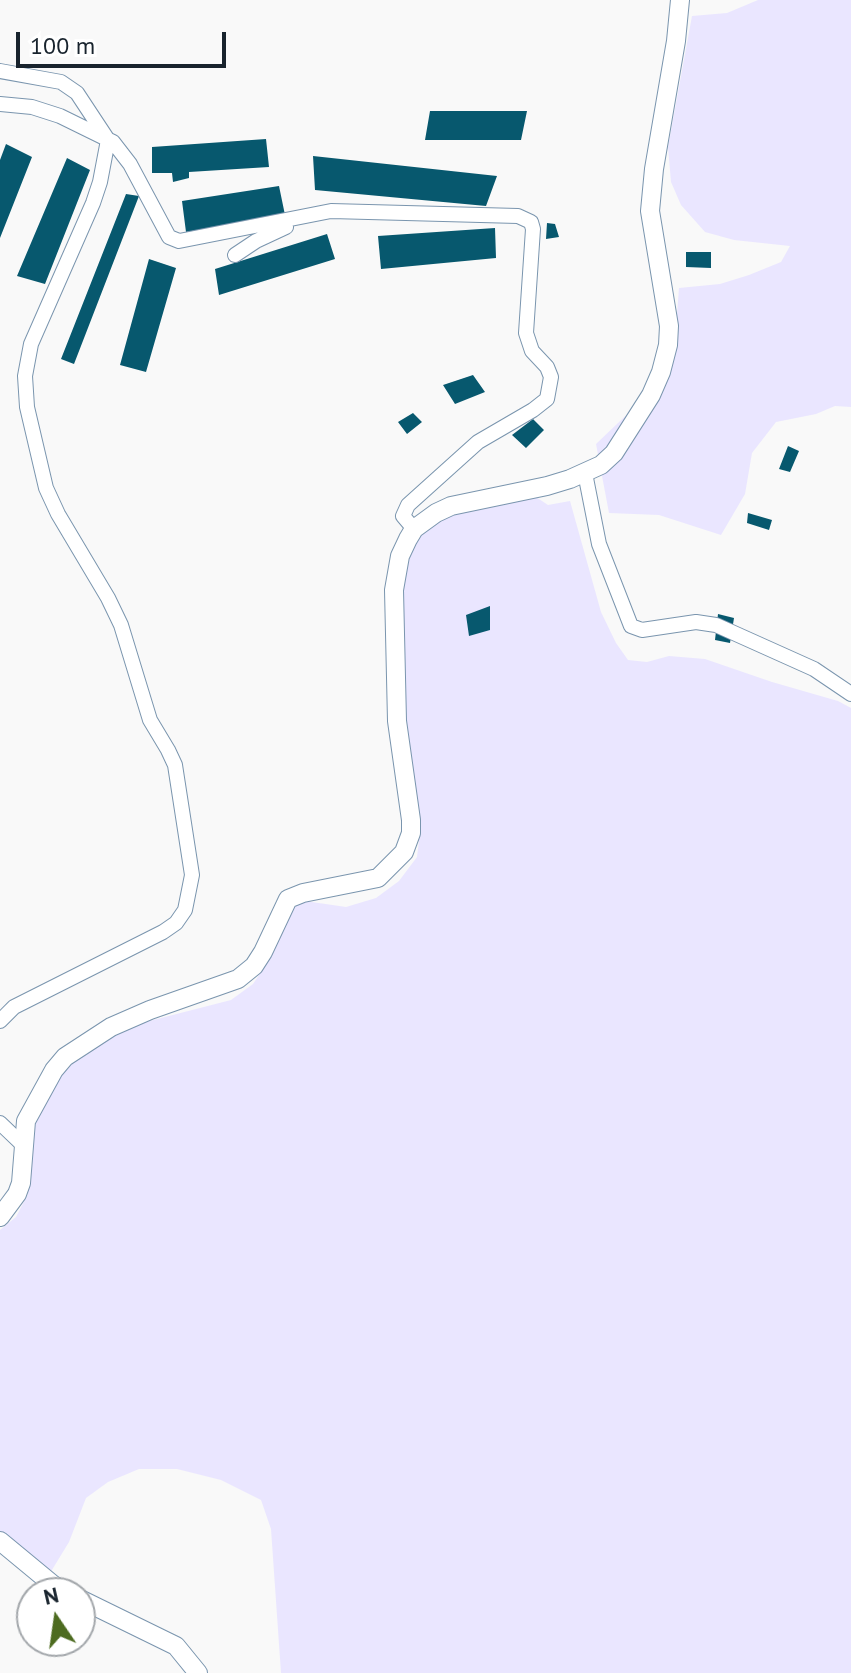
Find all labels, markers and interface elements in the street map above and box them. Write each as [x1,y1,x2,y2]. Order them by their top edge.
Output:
scale bar [20,16,230,66]
text: 100 m [30,30,95,61]
north arrow [16,1577,96,1657]
text: N [41,1580,61,1611]

